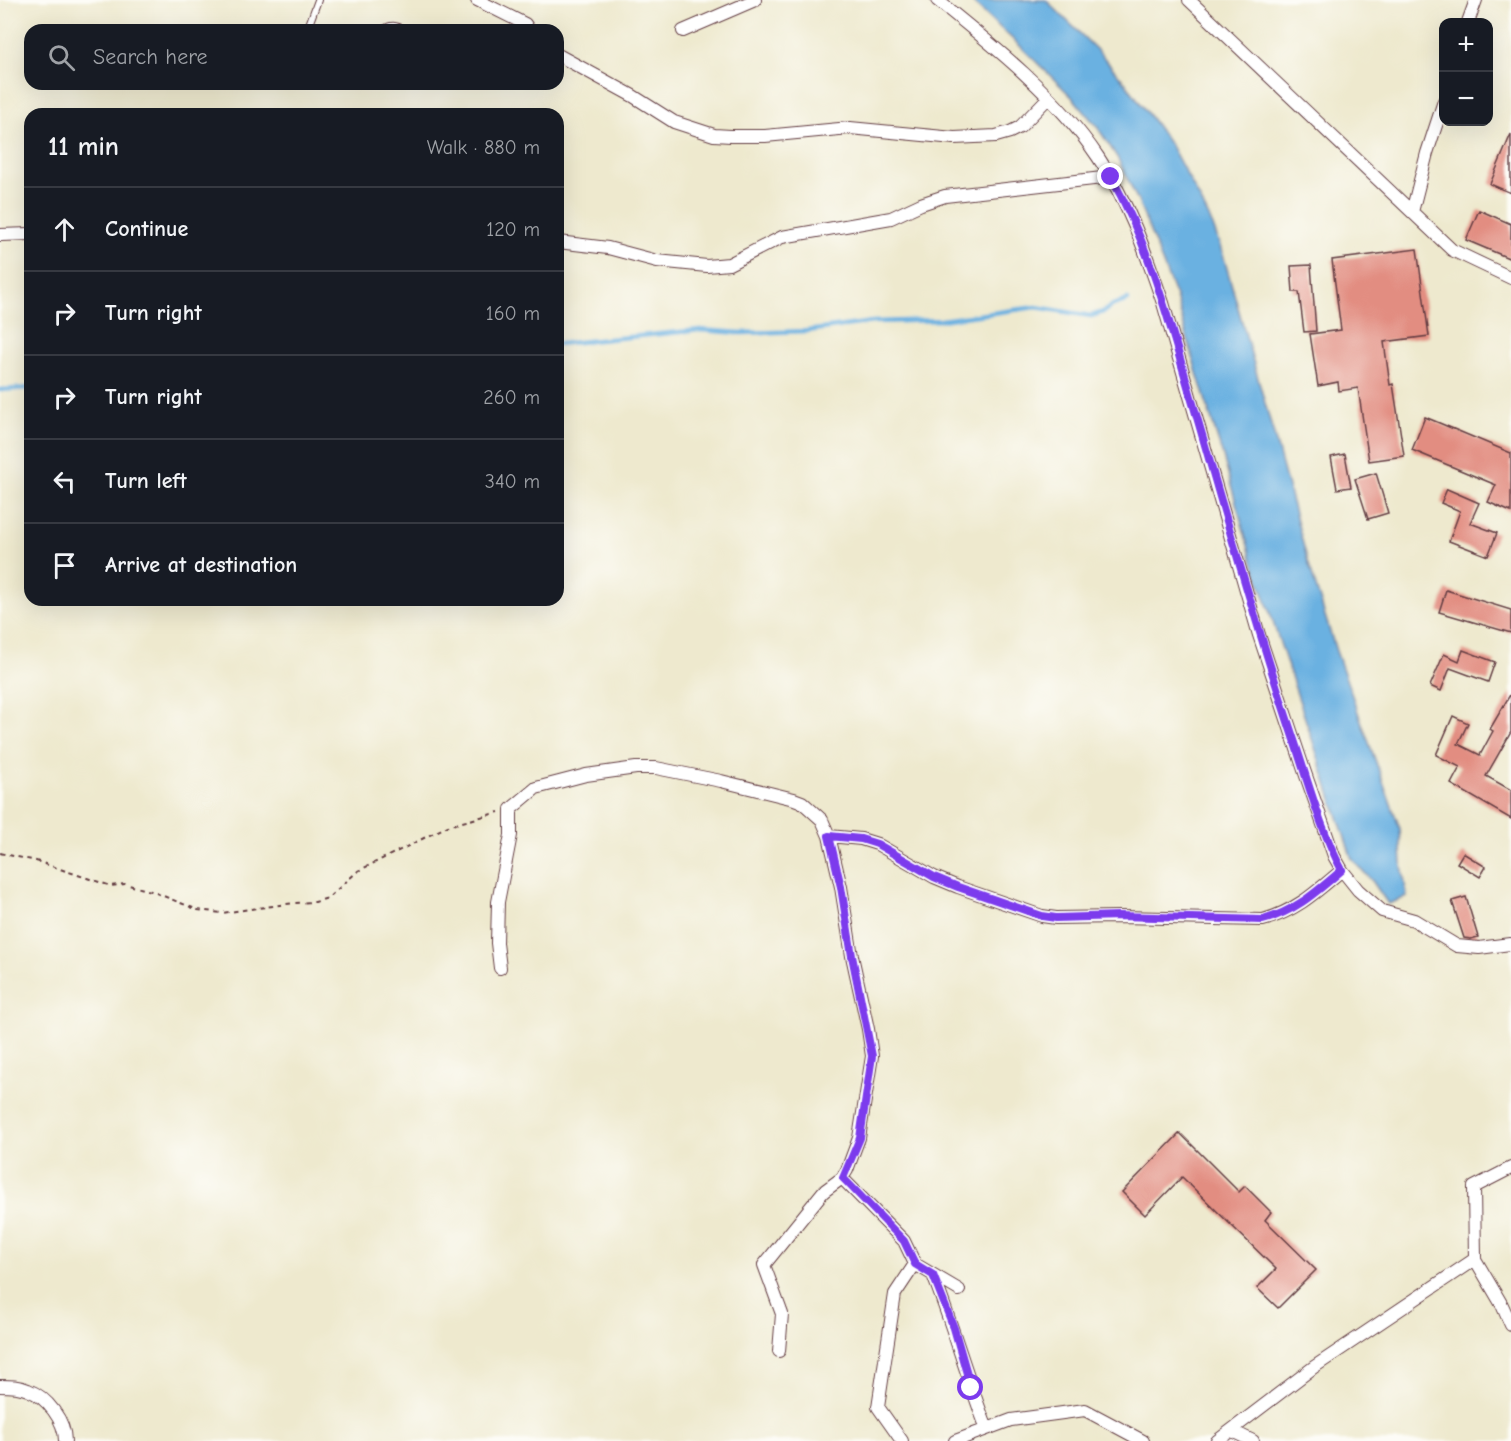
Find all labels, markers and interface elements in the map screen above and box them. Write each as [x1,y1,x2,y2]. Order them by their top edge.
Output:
map controls [1439,18,1493,126]
button: + [1439,18,1493,72]
search box [24,24,564,90]
icon: search [45,41,78,74]
text: Search here [93,44,208,70]
button: − [1439,72,1493,126]
text: 11 min [48,132,119,162]
text: Walk · 880 m [427,136,540,159]
route end [1097,163,1123,189]
icon: ahead [48,213,81,246]
text: Continue [105,216,188,242]
text: 120 m [486,218,540,241]
icon: right [48,297,81,330]
text: Turn right [105,300,202,326]
text: 160 m [486,302,540,325]
icon: right [48,381,81,414]
text: Turn right [105,384,202,410]
text: 260 m [483,386,540,409]
icon: left [48,465,81,498]
text: Turn left [105,468,187,494]
text: 340 m [485,470,540,493]
icon: arrive [48,549,81,582]
text: Arrive at destination [105,552,297,578]
route start [957,1374,983,1400]

